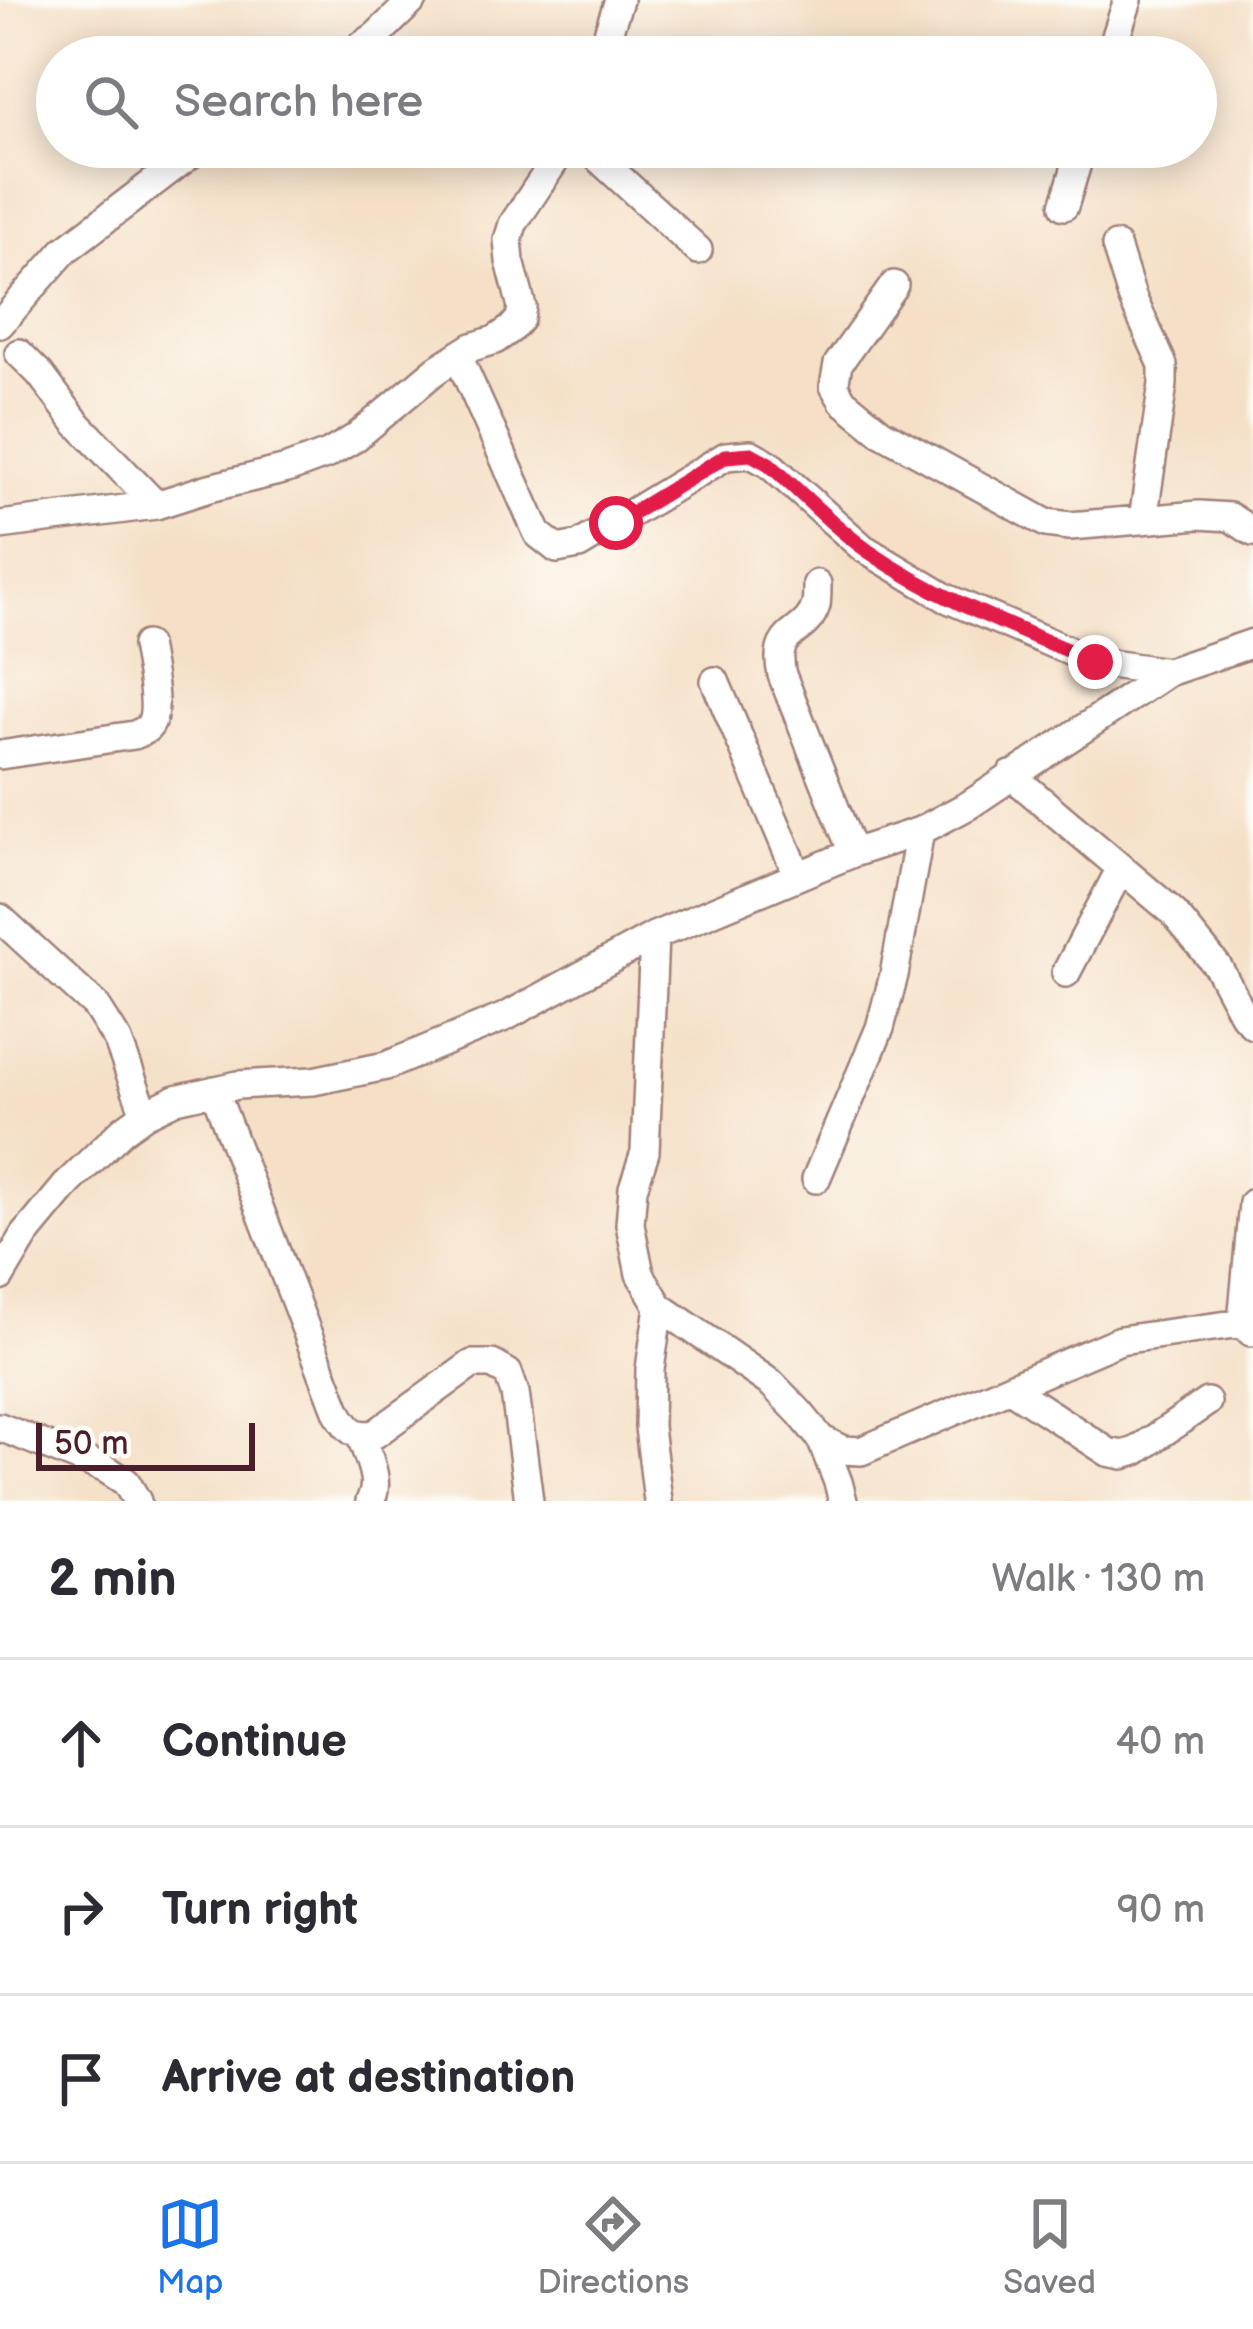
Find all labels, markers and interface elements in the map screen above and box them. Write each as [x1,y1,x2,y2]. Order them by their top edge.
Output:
search box [36,36,1217,168]
icon: search [78,69,144,135]
text: Search here [174,75,423,130]
route start [589,496,643,550]
route end [1068,635,1122,689]
scale bar [36,1417,255,1470]
text: 50 m [54,1424,129,1464]
text: 2 min [48,1549,177,1610]
text: Walk · 130 m [992,1556,1205,1603]
icon: ahead [48,1710,114,1776]
text: Continue [162,1715,347,1770]
text: 40 m [1115,1719,1205,1766]
icon: right [48,1878,114,1944]
text: Turn right [162,1883,358,1938]
text: 90 m [1117,1887,1205,1934]
icon: arrive [48,2046,114,2112]
text: Arrive at destination [162,2051,575,2106]
tab: Map [157,2191,223,2303]
tab: Directions [538,2191,689,2303]
tab: Saved [1003,2191,1096,2303]

